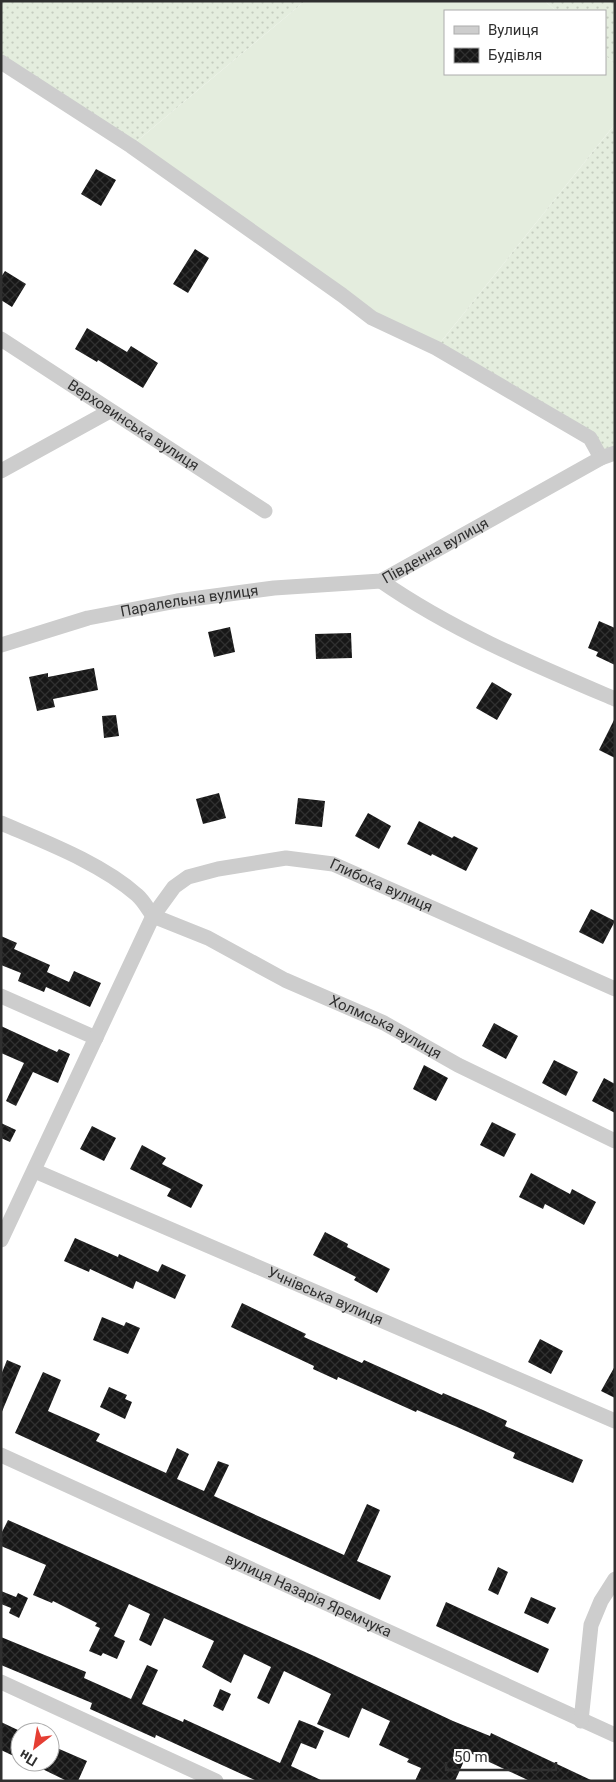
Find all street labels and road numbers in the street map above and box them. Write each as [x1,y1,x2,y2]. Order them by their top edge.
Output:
street label: Верховинська вулиця [64,376,203,475]
street label: Південна вулиця [379,514,492,588]
street label: Паралельна вулиця [119,581,259,621]
street label: Глибока вулиця [327,855,436,916]
street label: Холмська вулиця [327,991,445,1063]
street label: Учнівська вулиця [265,1263,386,1329]
street label: вулиця Назарія Яремчука [222,1550,395,1641]

